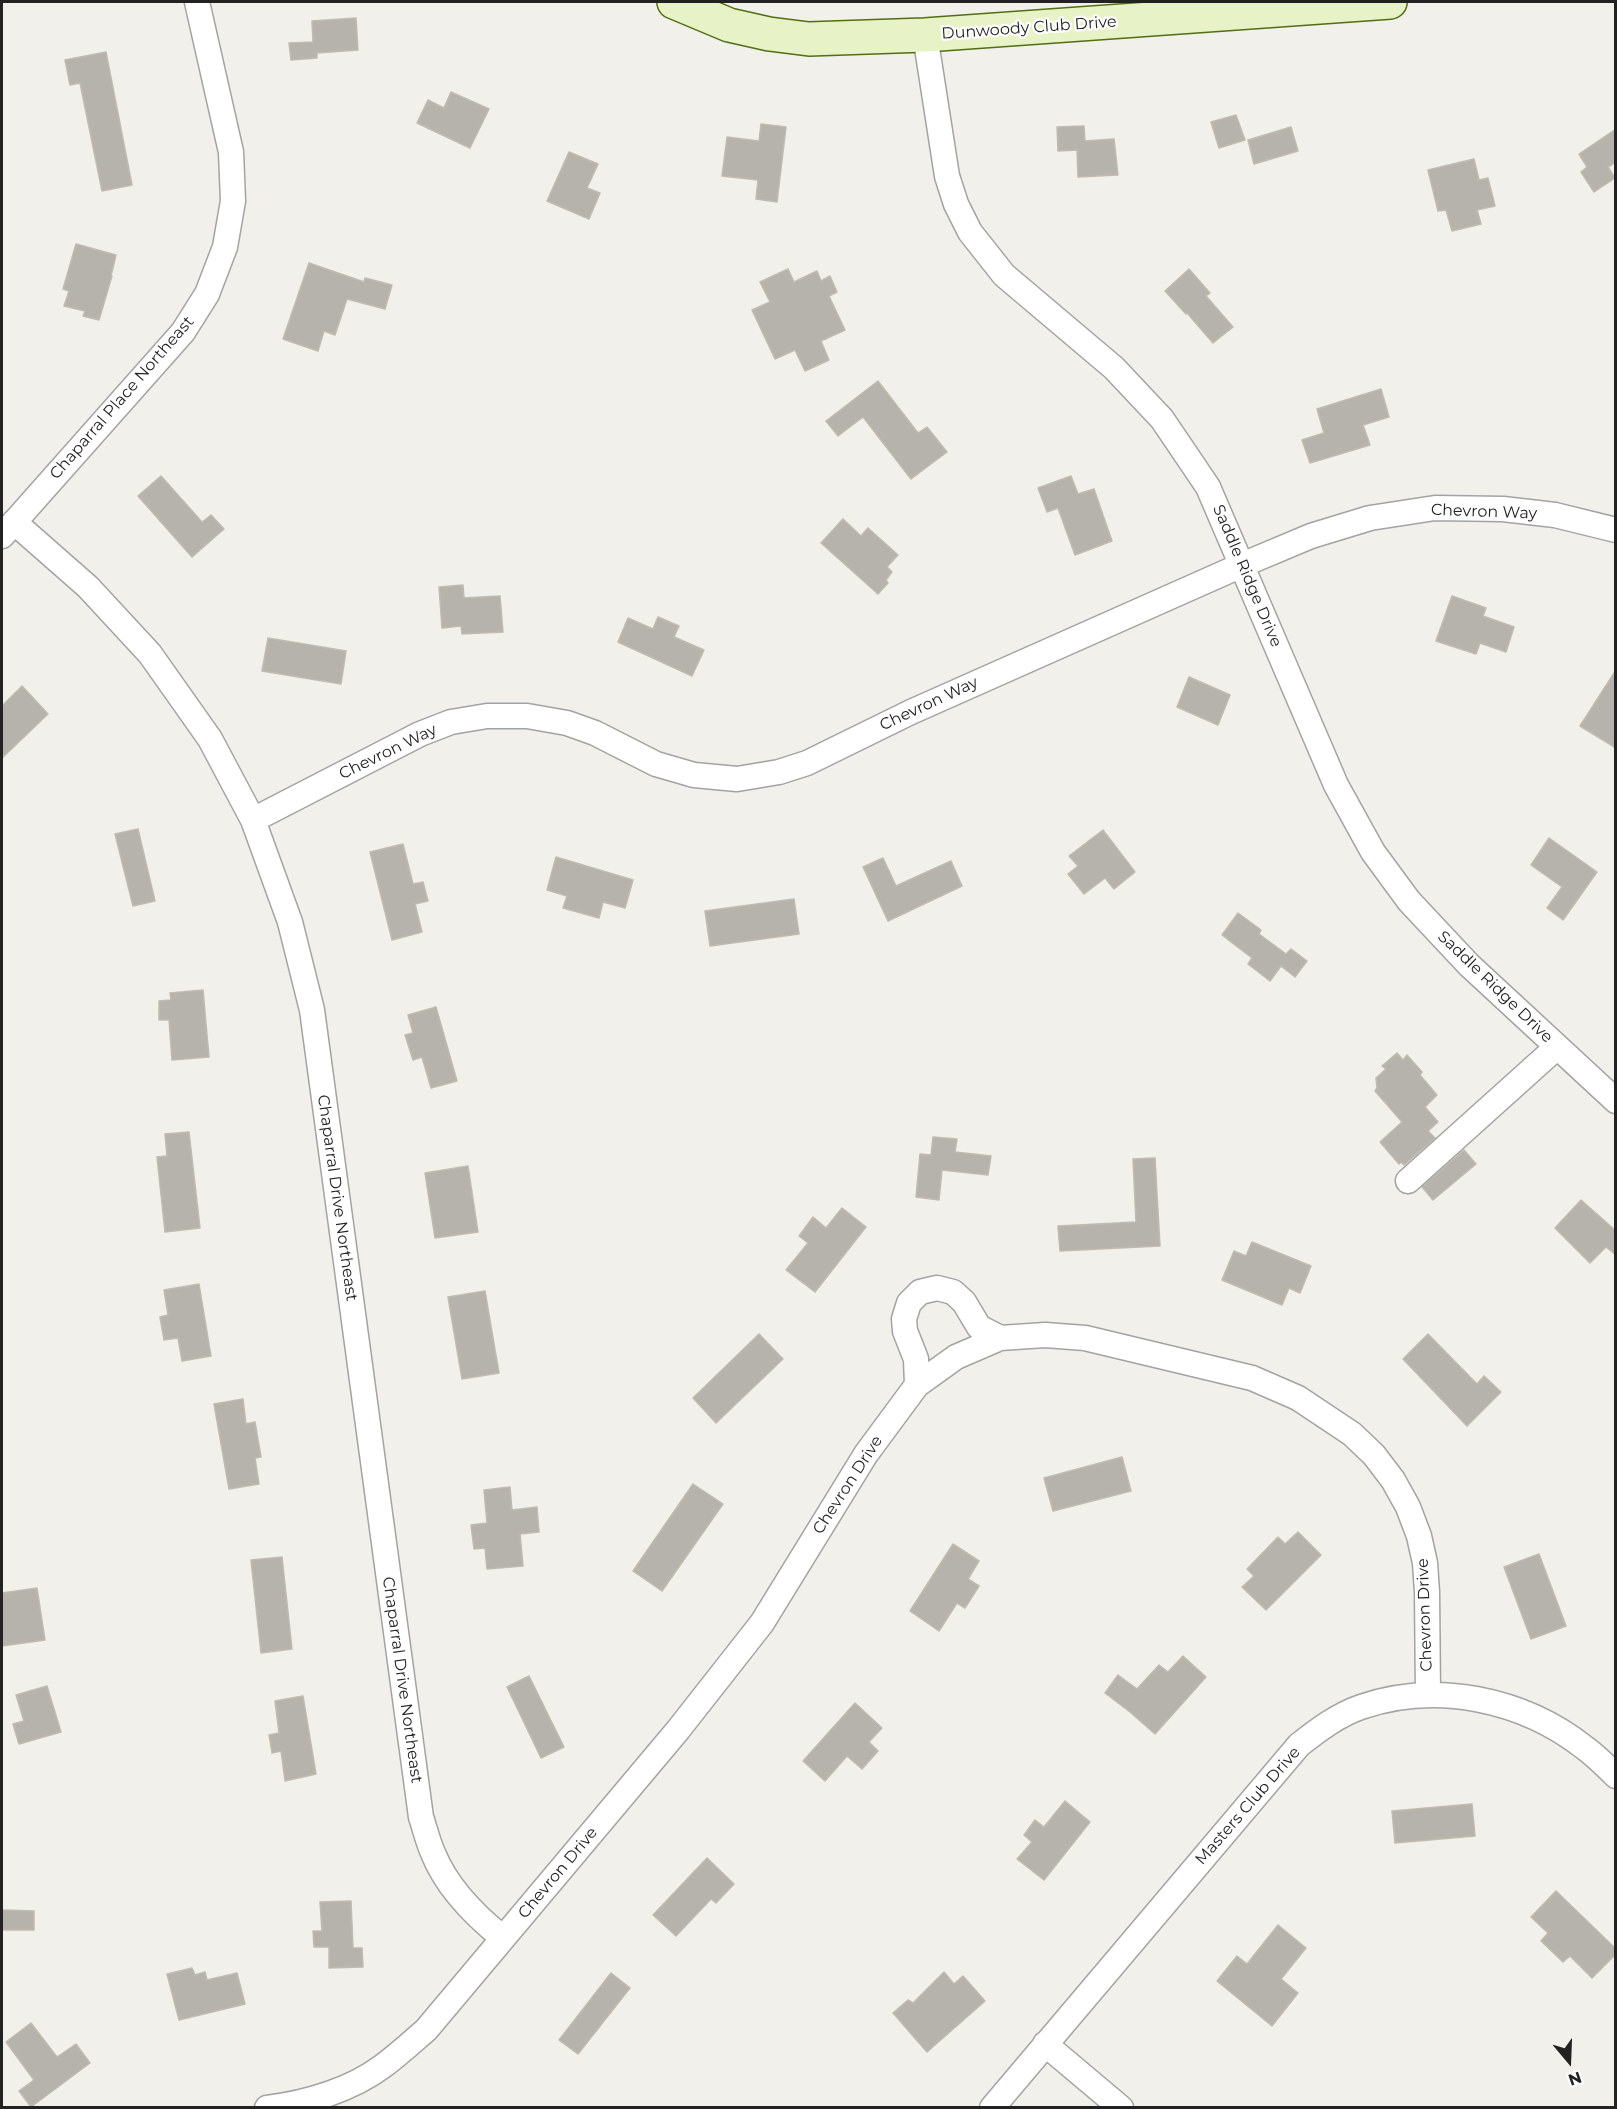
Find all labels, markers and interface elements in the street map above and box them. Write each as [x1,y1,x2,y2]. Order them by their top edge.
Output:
street label: Dunwoody Club Drive [941,12,1117,44]
street label: Chaparral Place Northeast [46,312,198,484]
street label: Chevron Way [1431,501,1537,523]
street label: Saddle Ridge Drive [1208,502,1286,650]
street label: Chevron Way [877,673,981,735]
street label: Chevron Way [336,720,440,784]
street label: Saddle Ridge Drive [1433,927,1557,1047]
street label: Chaparral Drive Northeast [313,1094,361,1302]
street label: Chevron Drive [809,1432,887,1538]
street label: Chevron Drive [1413,1558,1437,1672]
street label: Chaparral Drive Northeast [378,1576,426,1784]
street label: Masters Club Drive [1192,1743,1304,1869]
street label: Chevron Drive [514,1823,602,1923]
north arrow [1539,2031,1599,2091]
text: N [1566,2067,1584,2090]

